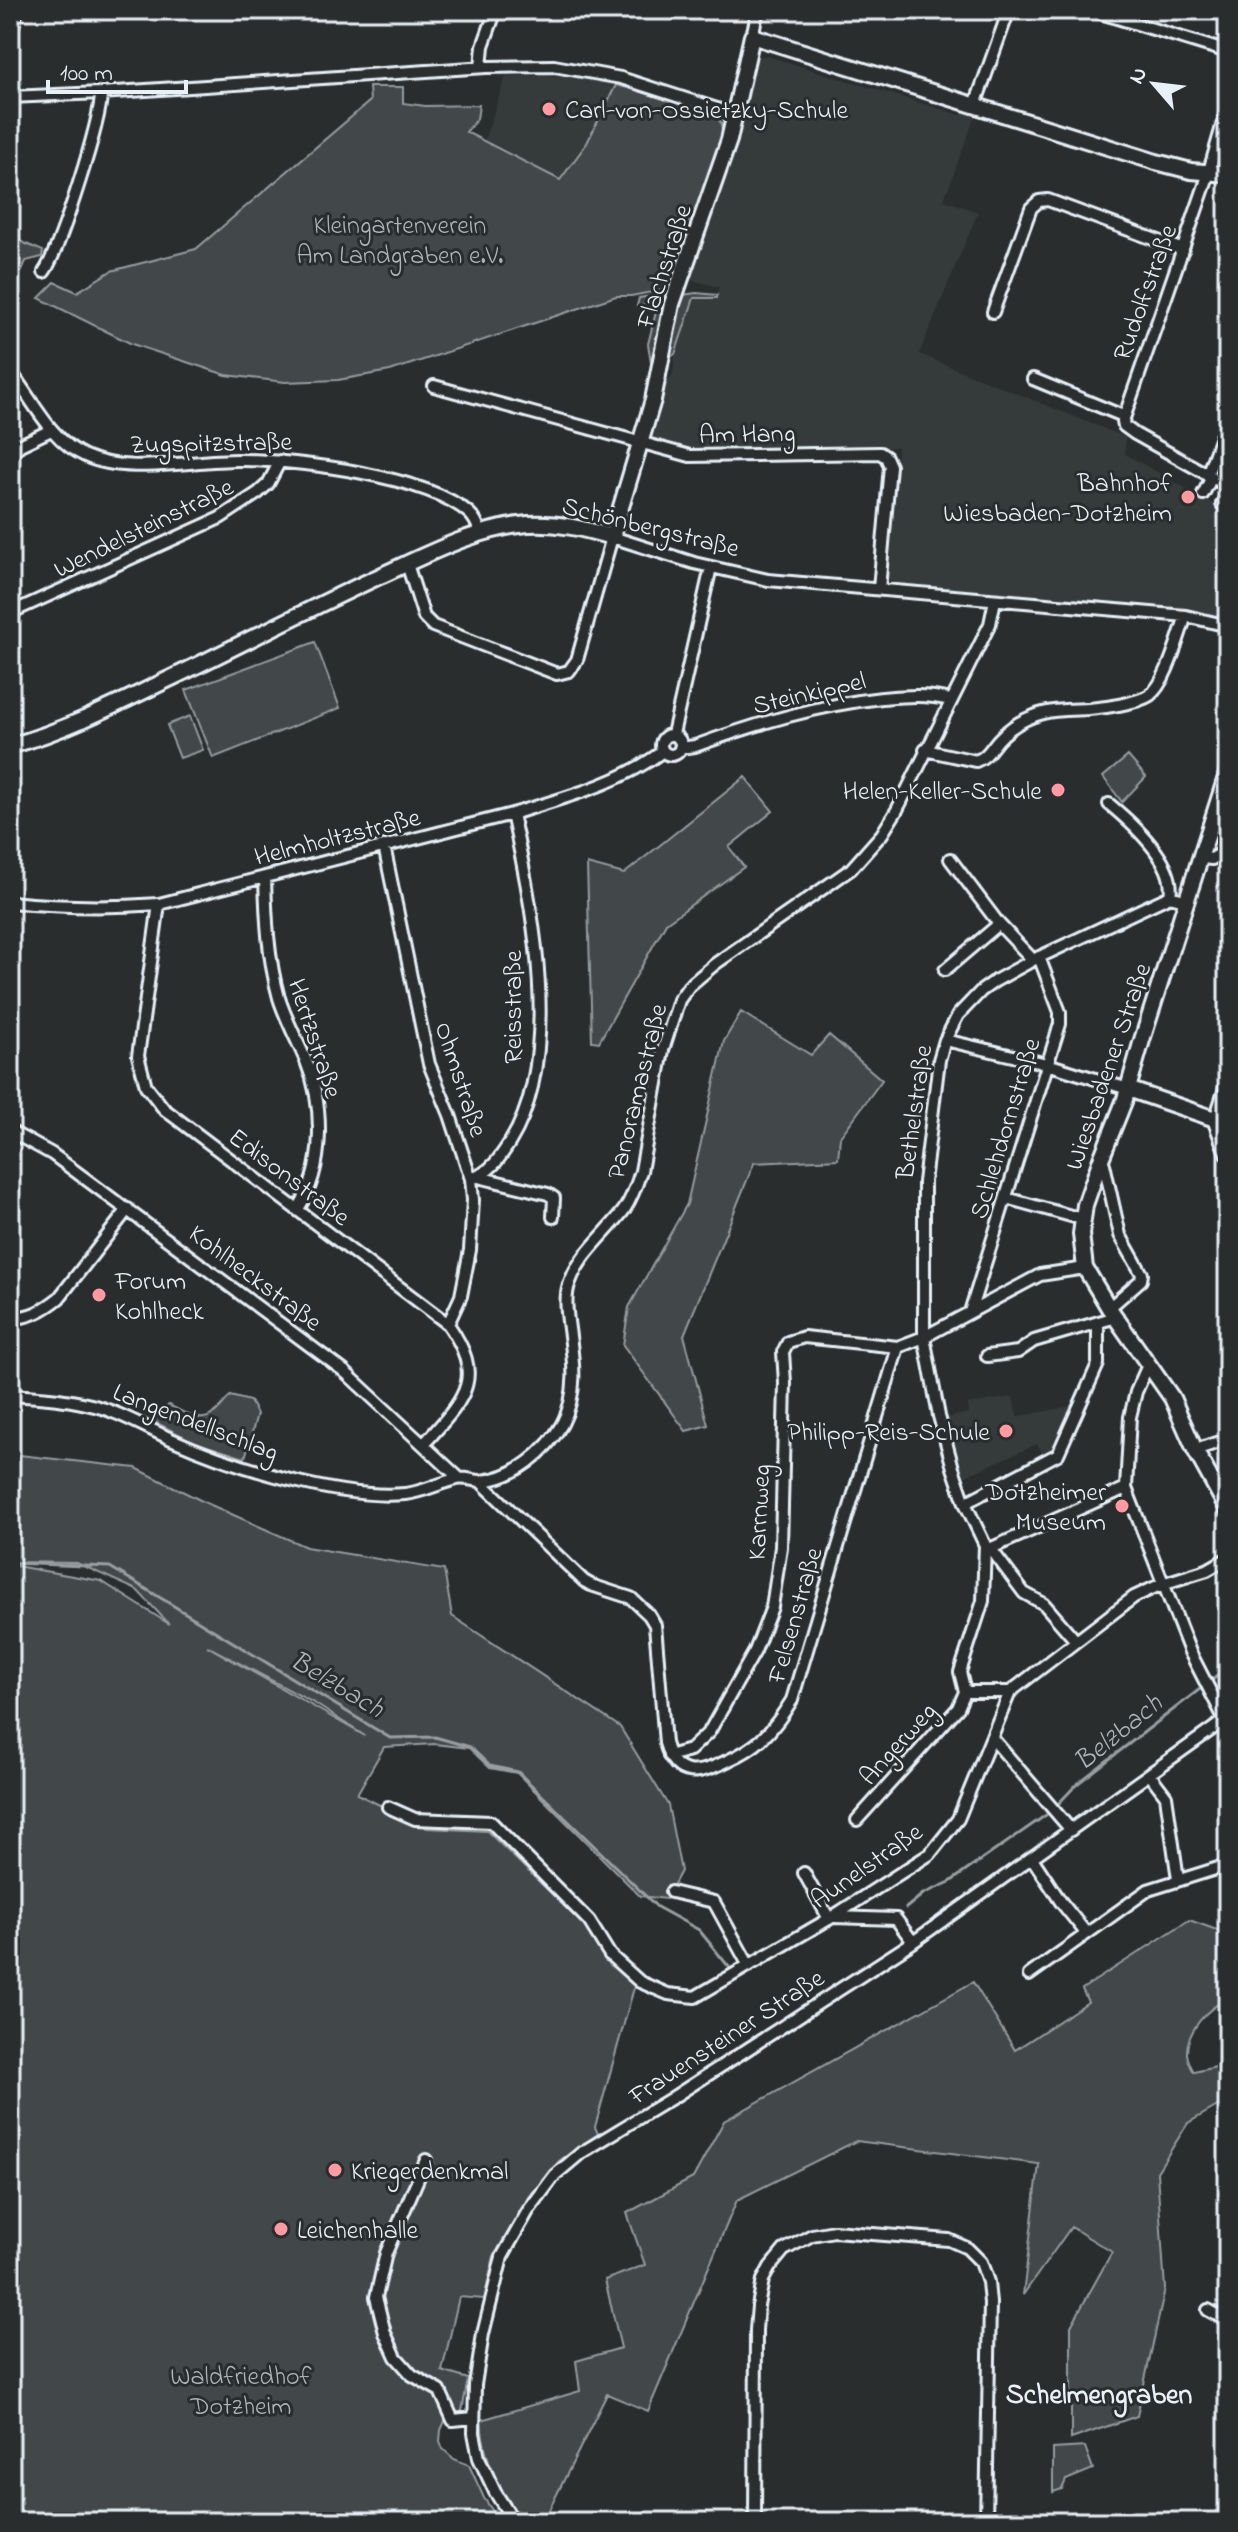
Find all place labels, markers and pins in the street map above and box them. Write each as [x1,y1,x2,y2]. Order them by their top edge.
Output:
place label: Carl-von-Ossietzky-Schule [565,93,848,131]
marker: Carl-von-Ossietzky-Schule [540,100,558,118]
place label: Bahnhof Wiesbaden-Dotzheim [943,466,1173,534]
marker: Bahnhof Wiesbaden-Dotzheim [1179,488,1197,506]
place label: Helen-Keller-Schule [843,774,1042,812]
marker: Helen-Keller-Schule [1049,781,1067,799]
place label: Forum Kohlheck [114,1264,205,1332]
marker: Forum Kohlheck [90,1286,108,1304]
place label: Philipp-Reis-Schule [787,1415,990,1453]
marker: Philipp-Reis-Schule [997,1422,1015,1440]
place label: Dotzheimer Museum [984,1475,1107,1543]
marker: Dotzheimer Museum [1113,1497,1131,1515]
place label: Kriegerdenkmal [351,2154,508,2192]
marker: Kriegerdenkmal [326,2161,344,2179]
place label: Leichenhalle [297,2213,418,2251]
marker: Leichenhalle [272,2220,290,2238]

